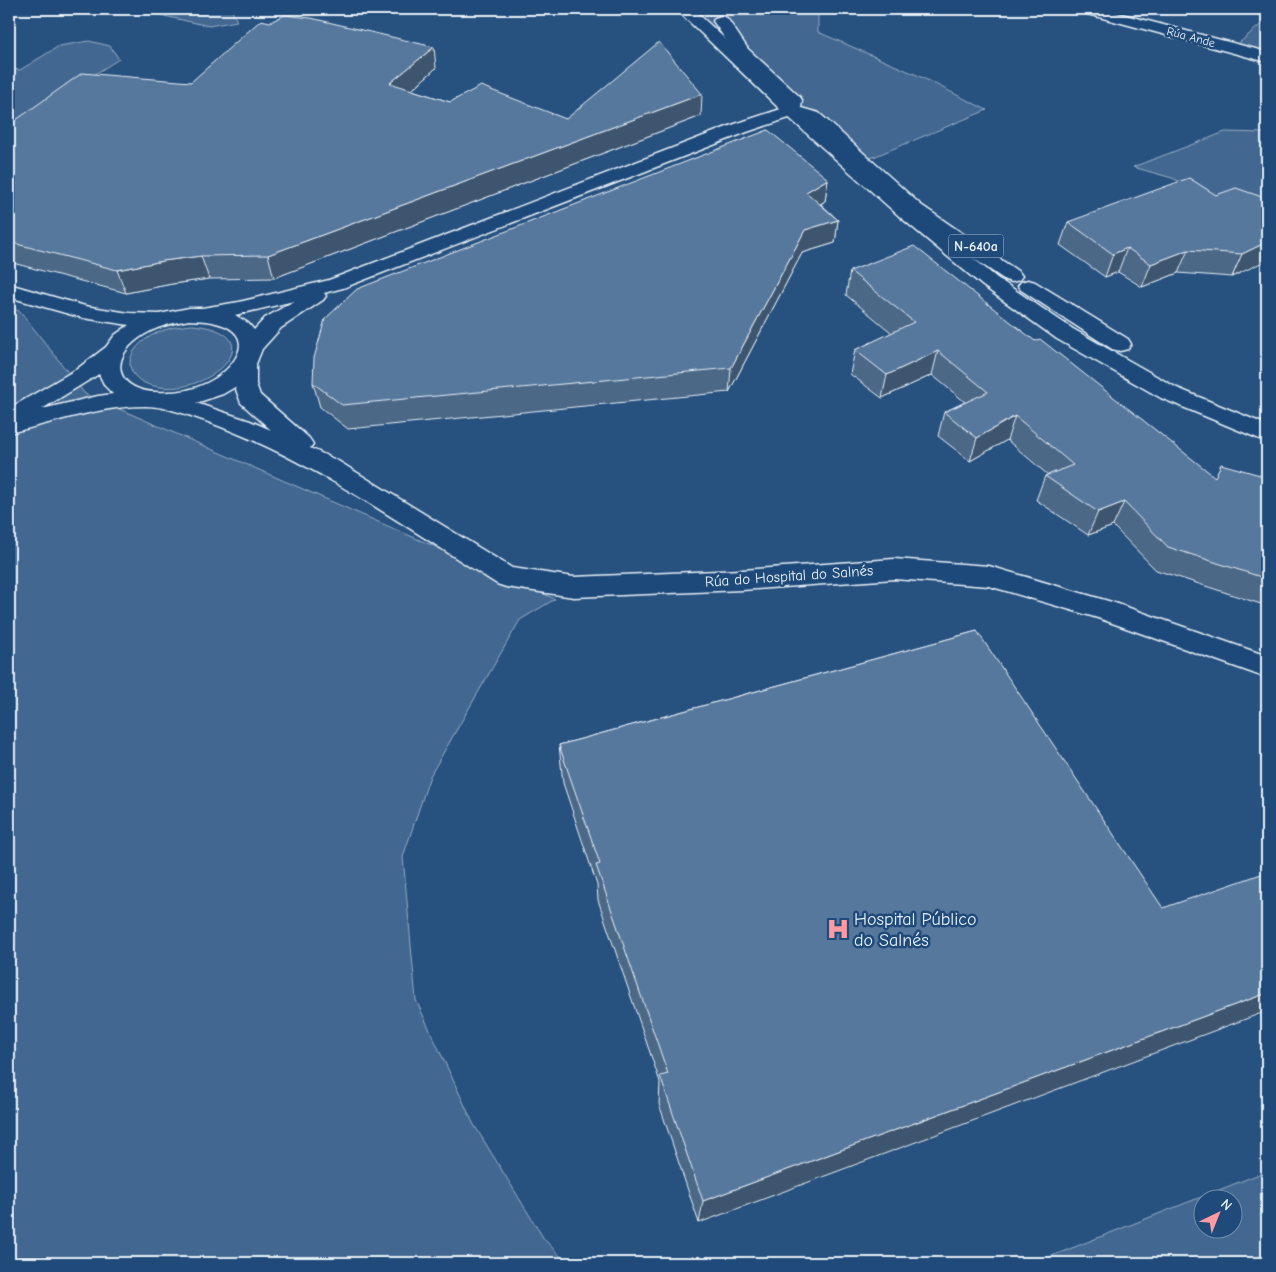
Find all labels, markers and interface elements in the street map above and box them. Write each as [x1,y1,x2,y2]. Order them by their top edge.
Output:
street label: Rúa Ande [1165,24,1217,50]
road number: N-640a [948,235,1004,258]
street label: Rúa do Hospital do Salnés [704,561,874,591]
place label: Hospital Público do Salnés [854,909,977,951]
hospital icon: Hospital Público do Salnés [825,916,851,942]
north arrow [1194,1190,1244,1240]
text: N [1217,1196,1236,1214]

